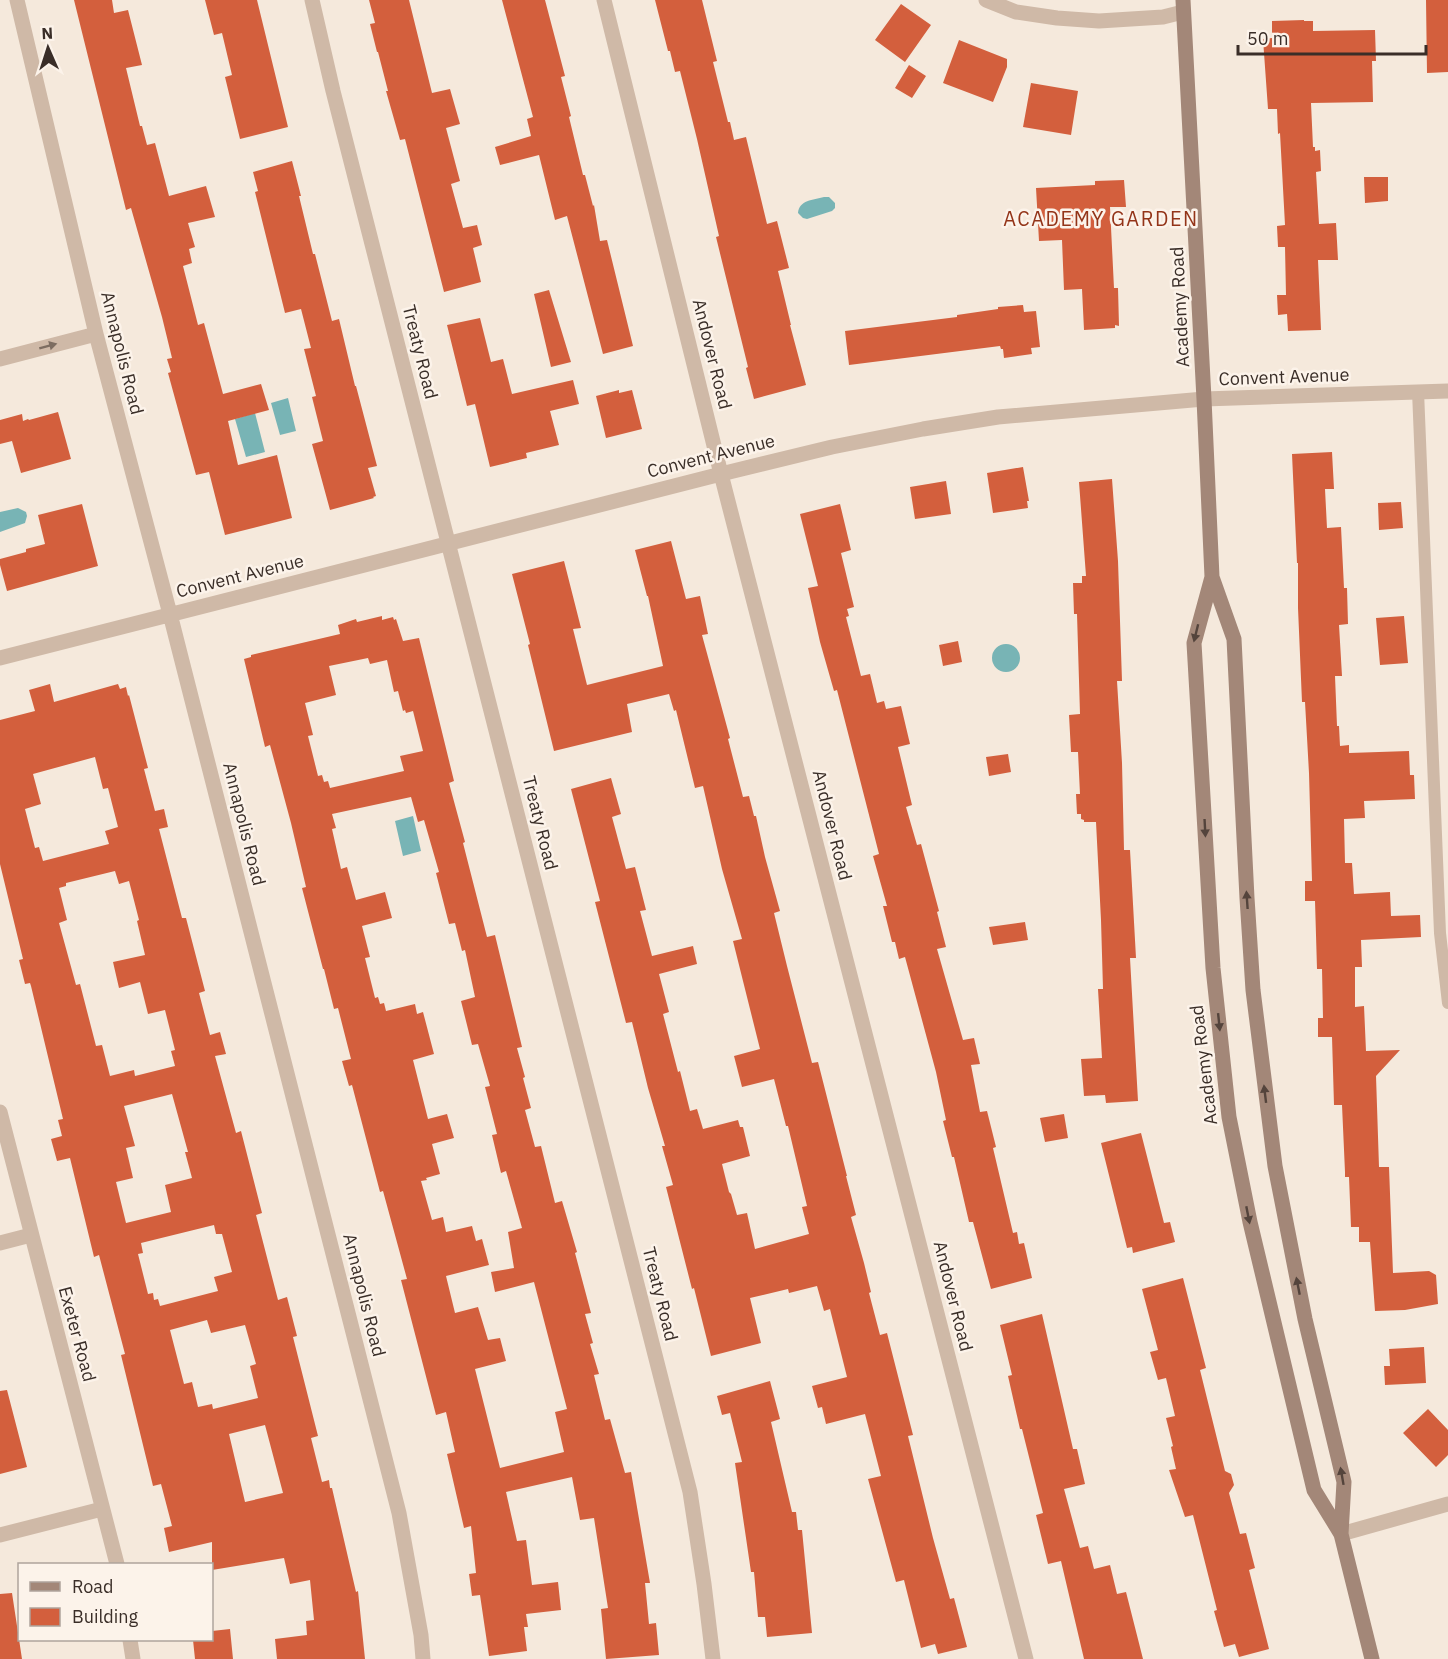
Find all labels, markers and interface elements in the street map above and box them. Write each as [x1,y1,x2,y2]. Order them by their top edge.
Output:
north arrow [18,18,78,78]
scale bar [1238,18,1426,56]
text: N [41,23,54,43]
text: 50 m [1247,27,1289,50]
district label: ACADEMY GARDEN [1003,205,1199,232]
street label: Academy Road [1165,246,1194,368]
street label: Annapolis Road [96,289,149,417]
street label: Andover Road [688,296,737,411]
street label: Treaty Road [398,302,443,401]
one-way arrow [39,341,57,351]
street label: Convent Avenue [1218,363,1350,390]
street label: Convent Avenue [645,429,777,482]
street label: Convent Avenue [174,549,306,602]
one-way arrow [1191,624,1201,642]
street label: Annapolis Road [218,760,271,888]
street label: Andover Road [808,767,857,882]
street label: Treaty Road [518,773,563,872]
one-way arrow [1200,818,1209,837]
one-way arrow [1242,890,1252,909]
street label: Academy Road [1185,1004,1222,1126]
one-way arrow [1214,1013,1224,1032]
one-way arrow [1261,1084,1270,1103]
one-way arrow [1244,1205,1253,1224]
street label: Annapolis Road [338,1231,391,1359]
street label: Andover Road [929,1238,978,1353]
street label: Treaty Road [638,1244,683,1343]
one-way arrow [1293,1276,1302,1295]
street label: Exeter Road [54,1284,101,1384]
one-way arrow [1337,1466,1346,1485]
legend [18,1563,213,1641]
text: Road [72,1575,113,1598]
text: Building [72,1605,139,1628]

